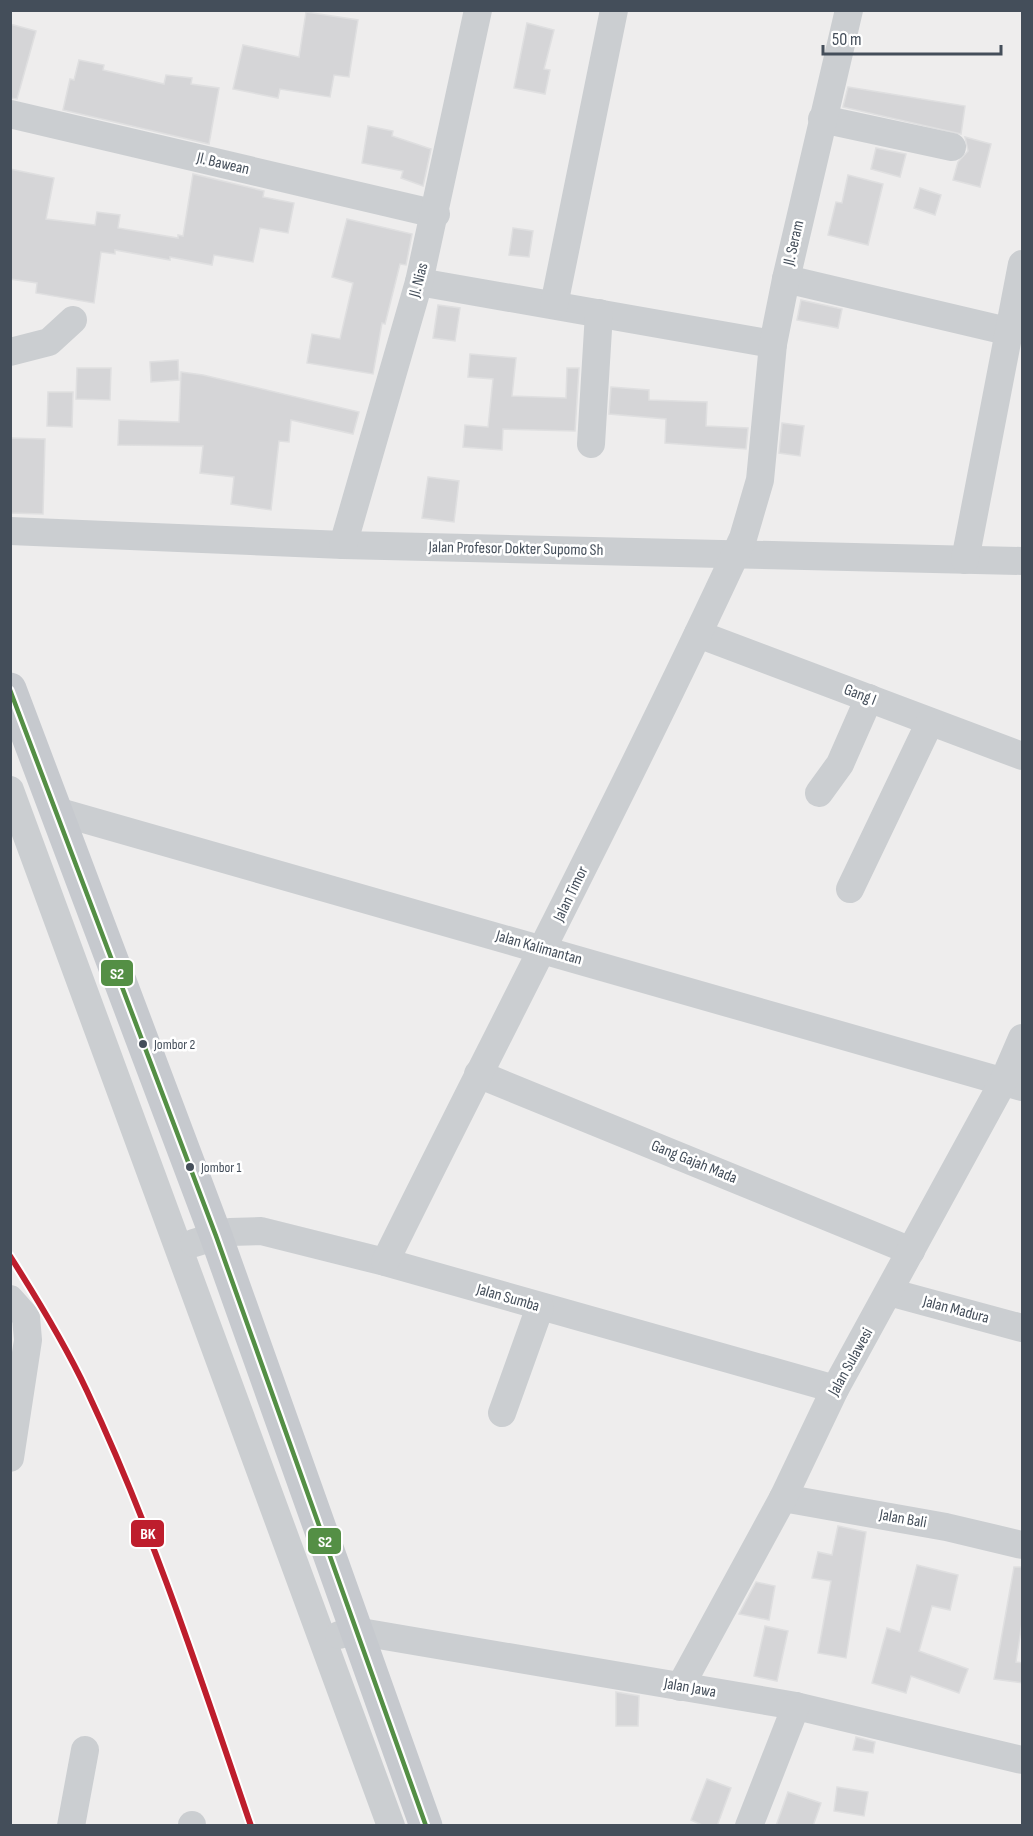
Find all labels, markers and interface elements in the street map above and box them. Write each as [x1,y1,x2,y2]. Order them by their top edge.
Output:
scale bar [823,18,1002,56]
text: 50 m [832,29,862,50]
street label: Jl. Bawean [194,149,251,179]
street label: Jl. Seram [779,219,808,268]
street label: Jl. Nias [405,260,433,300]
street label: Jalan Profesor Dokter Supomo Sh [427,538,604,560]
street label: Gang I [841,680,879,710]
street label: Jalan Timor [549,863,593,926]
street label: Jalan Kalimantan [493,926,584,969]
line badge: S2 [100,959,134,987]
text: S2 [110,965,124,984]
place label: Jombor 2 [153,1036,196,1053]
marker: Jombor 2 [137,1038,149,1050]
street label: Gang Gajah Mada [648,1136,740,1188]
place label: Jombor 1 [200,1159,242,1176]
marker: Jombor 1 [184,1161,196,1173]
street label: Jalan Sumba [473,1280,542,1316]
street label: Jalan Madura [920,1292,991,1328]
street label: Jalan Sulawesi [824,1325,877,1400]
street label: Jalan Bali [877,1505,928,1532]
line badge: BK [130,1519,165,1548]
text: BK [140,1525,156,1544]
line badge: S2 [307,1527,342,1555]
text: S2 [318,1533,332,1552]
street label: Jalan Jawa [662,1674,717,1702]

